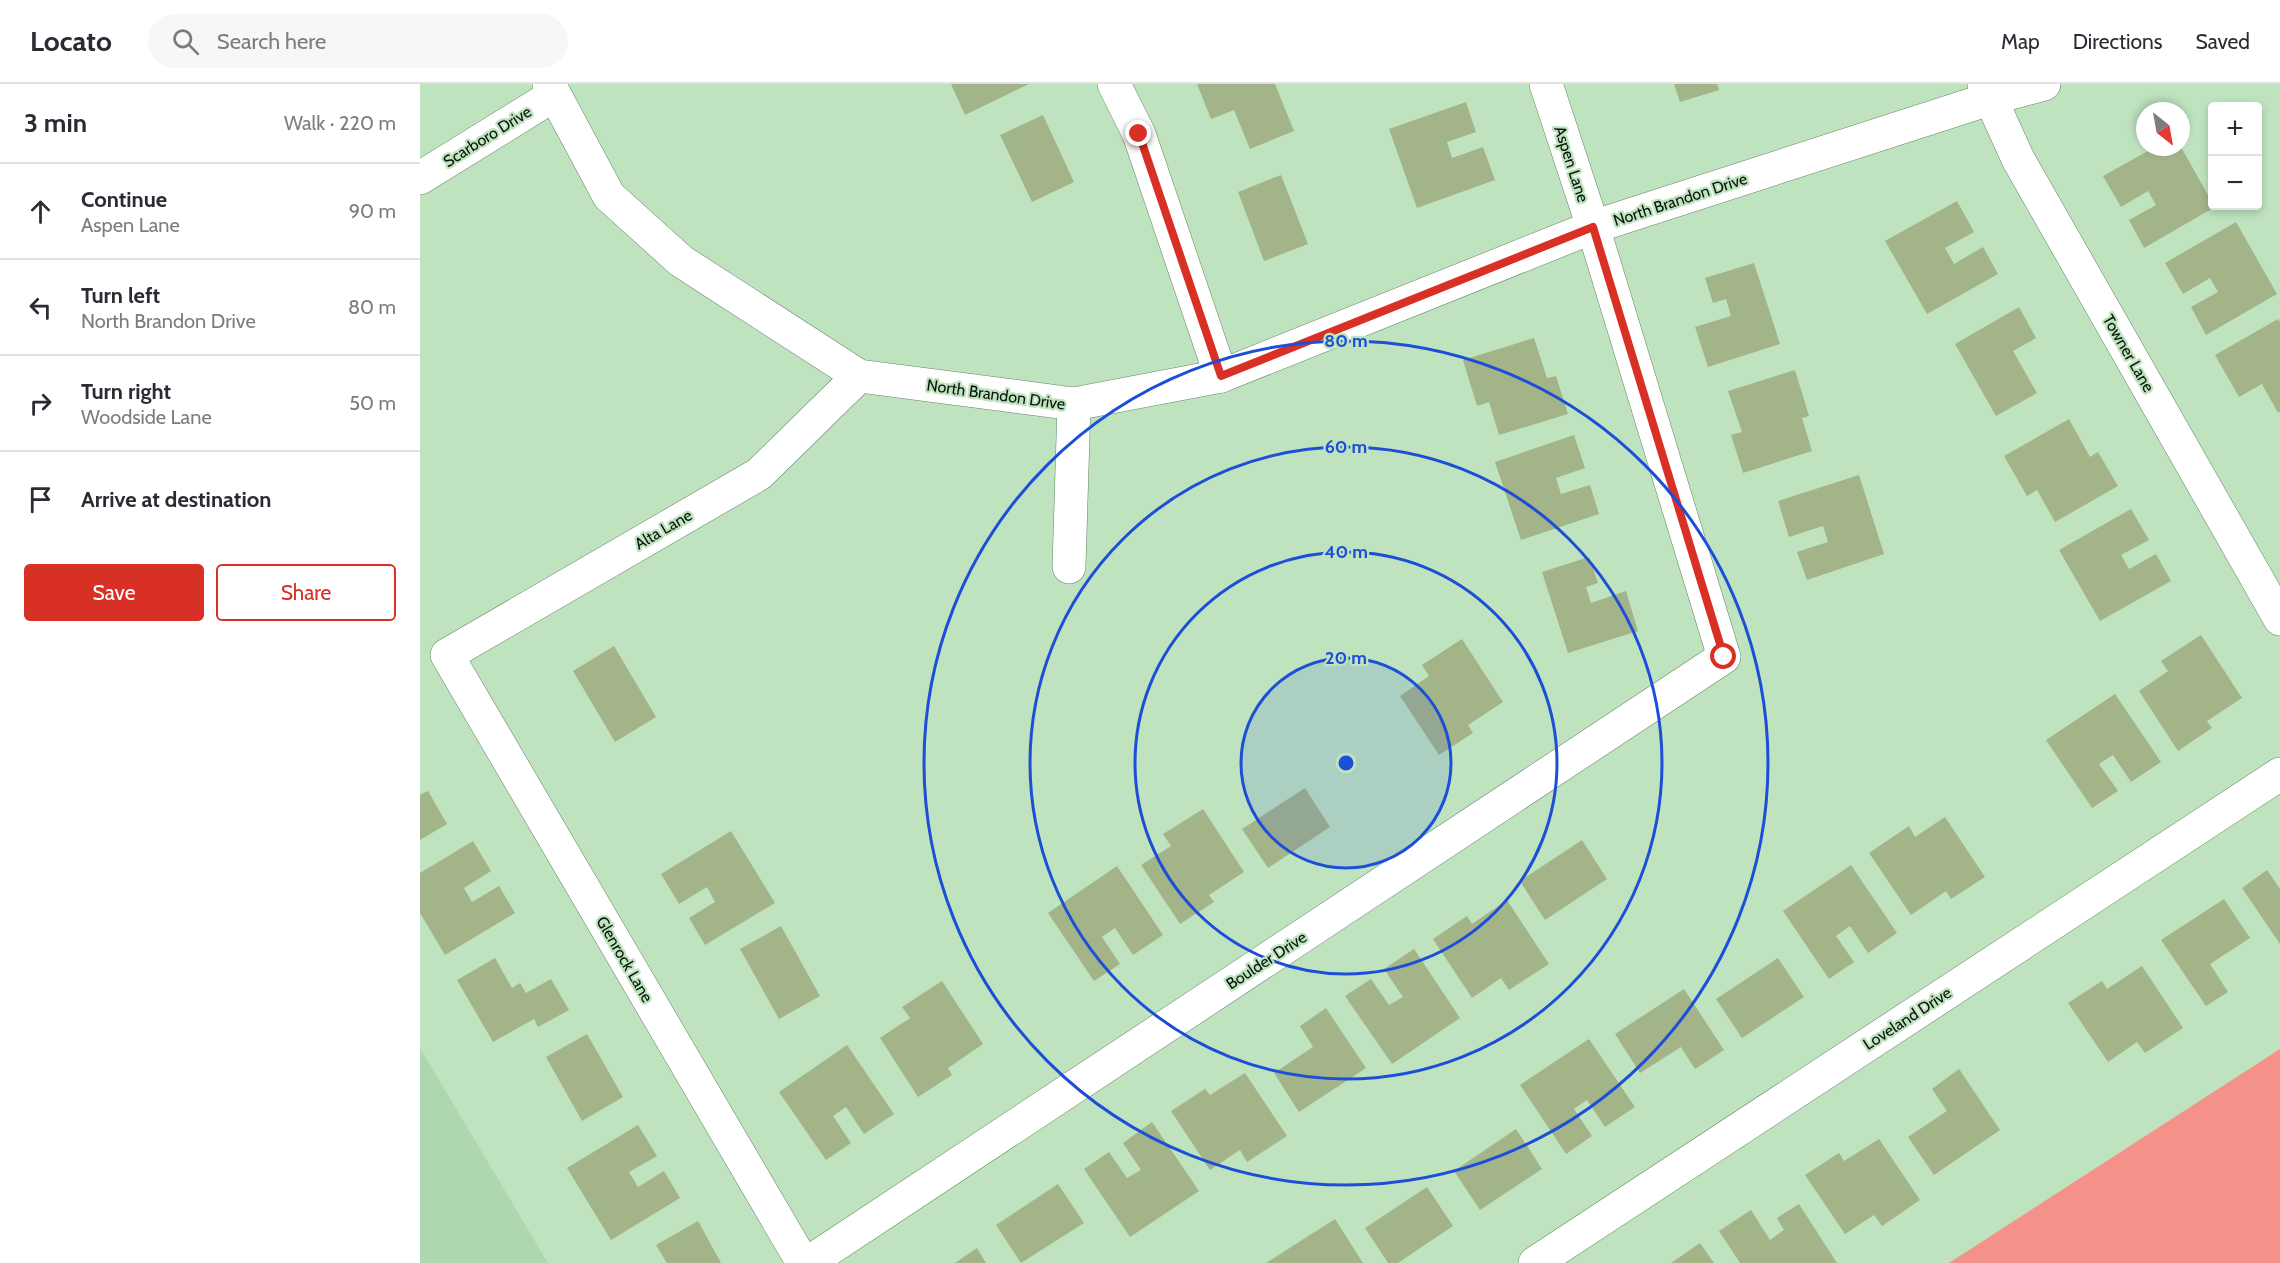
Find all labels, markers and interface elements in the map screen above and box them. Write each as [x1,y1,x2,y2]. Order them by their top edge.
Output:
search box [148,14,568,68]
text: Locato [30,24,112,58]
icon: search [169,25,202,58]
text: Search here [217,28,326,55]
text: Map [2001,29,2040,54]
text: Directions [2073,29,2162,54]
text: Saved [2195,29,2250,54]
street label: Scarboro Drive [440,102,535,171]
north arrow [2136,102,2190,156]
map controls [2208,102,2262,210]
button: + [2208,102,2262,156]
text: 3 min [24,107,87,139]
text: Walk · 220 m [284,111,396,135]
route end [1125,120,1151,146]
street label: Aspen Lane [1550,124,1593,205]
button: − [2208,156,2262,210]
street label: North Brandon Drive [1611,169,1750,230]
text: Continue [81,186,167,213]
icon: ahead [24,195,57,228]
text: 90 m [349,199,396,223]
text: Aspen Lane [81,213,180,237]
text: Turn left [81,282,160,309]
icon: left [24,291,57,324]
text: 80 m [348,295,396,319]
text: North Brandon Drive [81,309,256,333]
street label: Towner Lane [2099,311,2158,395]
text: 80 m [1324,330,1368,352]
street label: North Brandon Drive [925,375,1066,414]
text: Turn right [81,378,171,405]
icon: right [24,387,57,420]
text: 50 m [349,391,396,415]
text: Woodside Lane [81,405,212,429]
text: 60 m [1325,436,1367,458]
icon: arrive [24,483,57,516]
text: Arrive at destination [81,486,271,513]
street label: Alta Lane [631,505,695,553]
text: 40 m [1324,541,1368,563]
button: Save [24,564,204,621]
button: Share [216,564,396,621]
route start [1710,643,1736,669]
text: 20 m [1325,647,1367,669]
centre of rings [1336,753,1356,773]
street label: Glenrock Lane [592,913,657,1006]
street label: Boulder Drive [1222,927,1310,993]
street label: Loveland Drive [1860,983,1955,1054]

